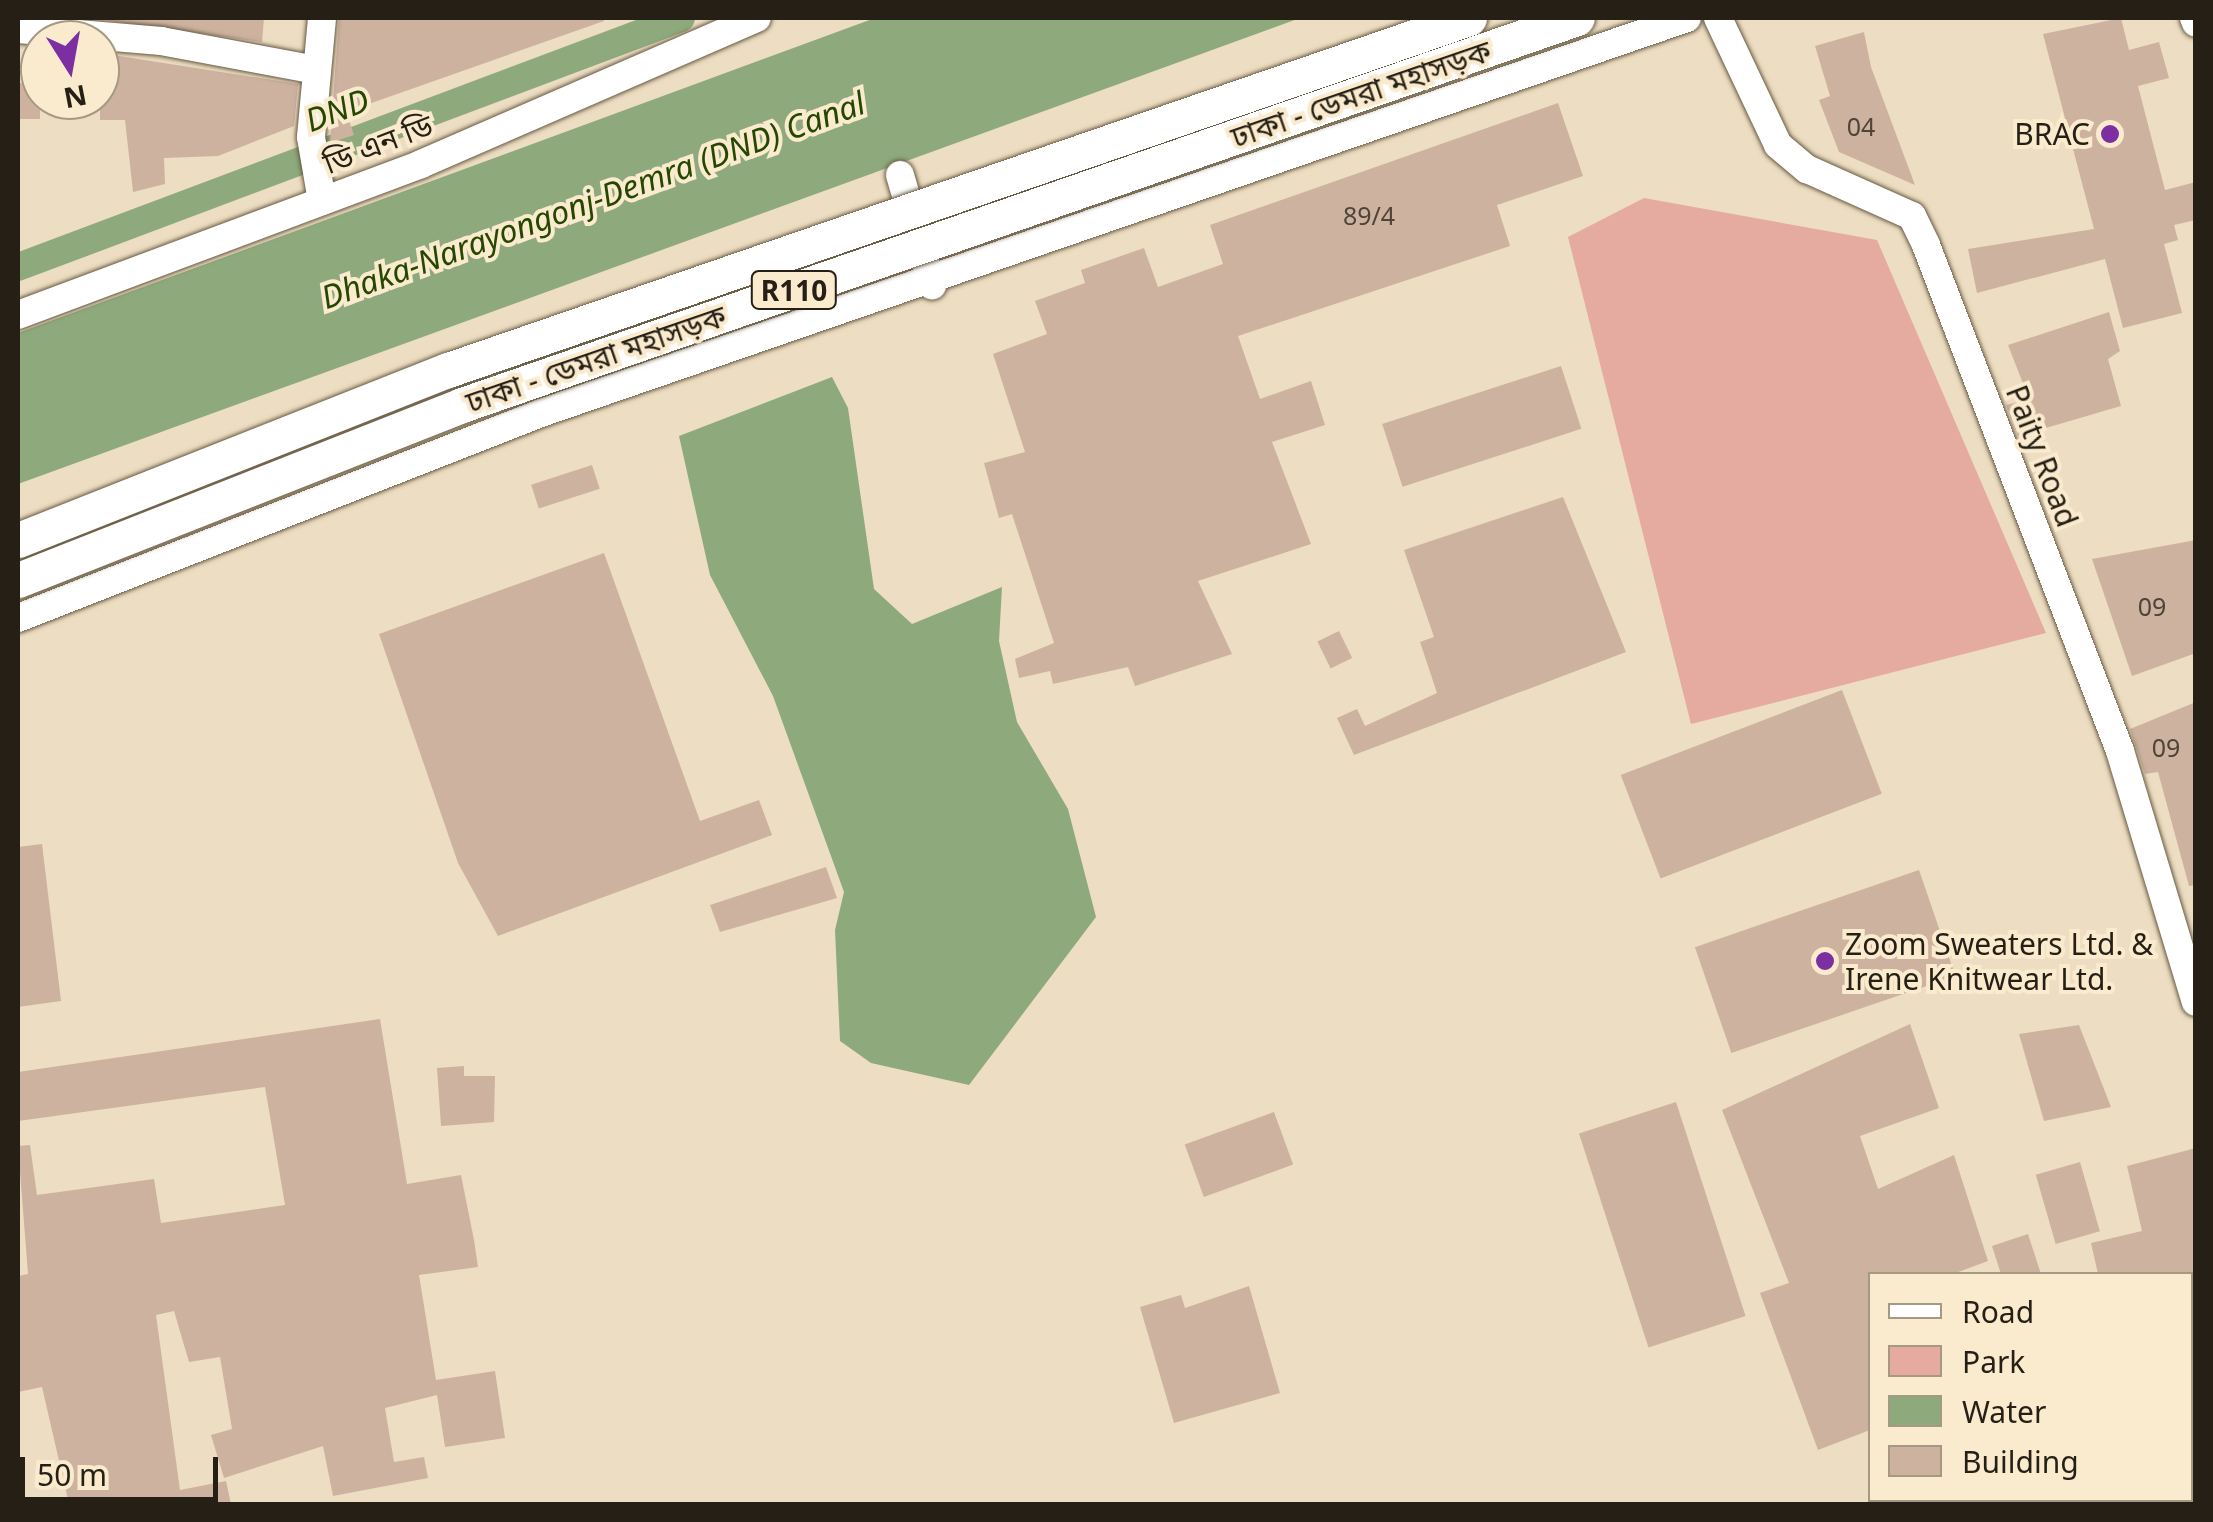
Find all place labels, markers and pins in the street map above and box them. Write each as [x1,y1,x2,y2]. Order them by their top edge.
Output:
place label: BRAC [2014,116,2090,152]
marker: BRAC [2099,123,2121,145]
place label: Zoom Sweaters Ltd. & Irene Knitwear Ltd. [1845,926,2153,996]
marker: Zoom Sweaters Ltd. & Irene Knitwear Ltd. [1814,950,1836,972]

